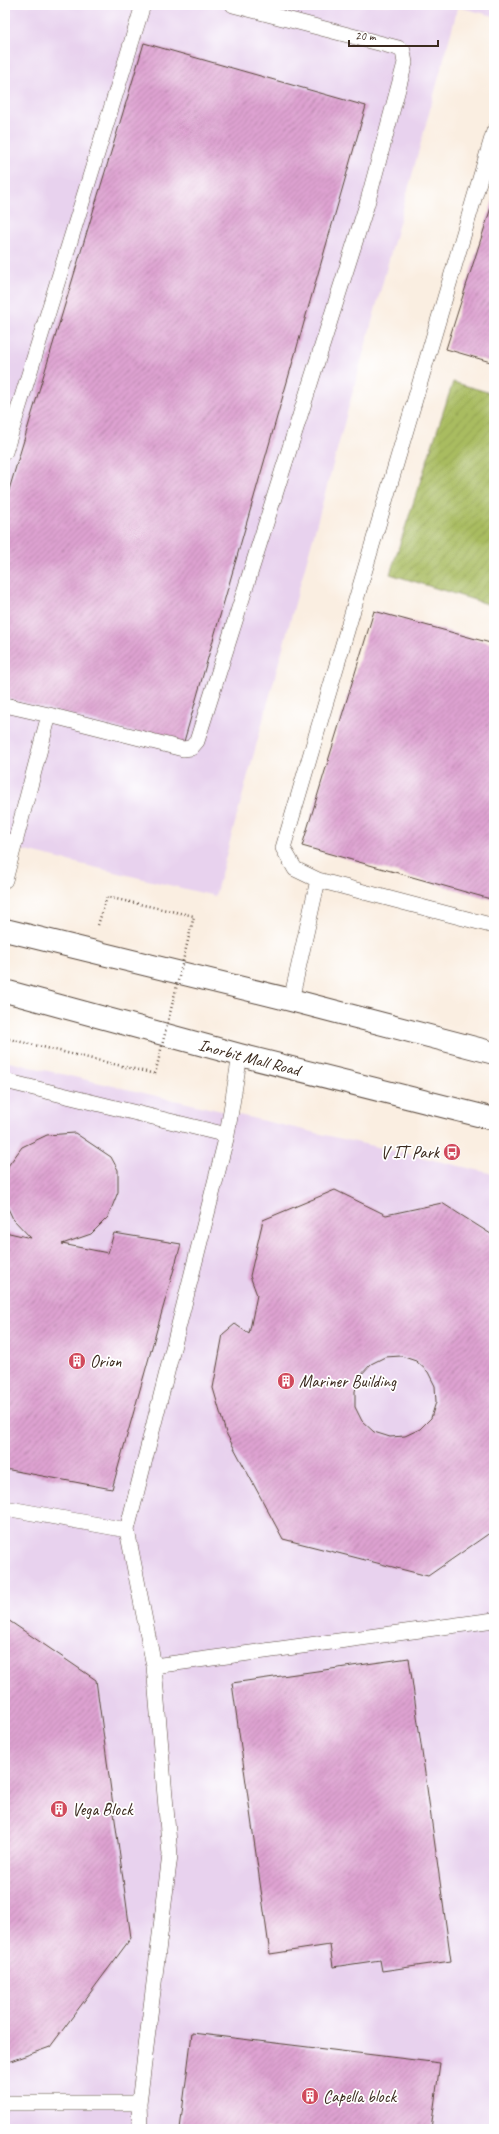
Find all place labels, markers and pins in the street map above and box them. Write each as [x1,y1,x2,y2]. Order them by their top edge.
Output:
place label: V IT Park [381,1142,441,1163]
bus stop icon: V IT Park [442,1142,462,1162]
building icon: Orion [67,1351,87,1371]
place label: Orion [90,1351,122,1372]
building icon: Mariner Building [276,1371,296,1391]
place label: Mariner Building [299,1371,397,1392]
building icon: Vega Block [49,1799,69,1819]
place label: Vega Block [72,1799,134,1820]
building icon: Capella block [300,2086,320,2106]
place label: Capella block [323,2086,398,2107]

